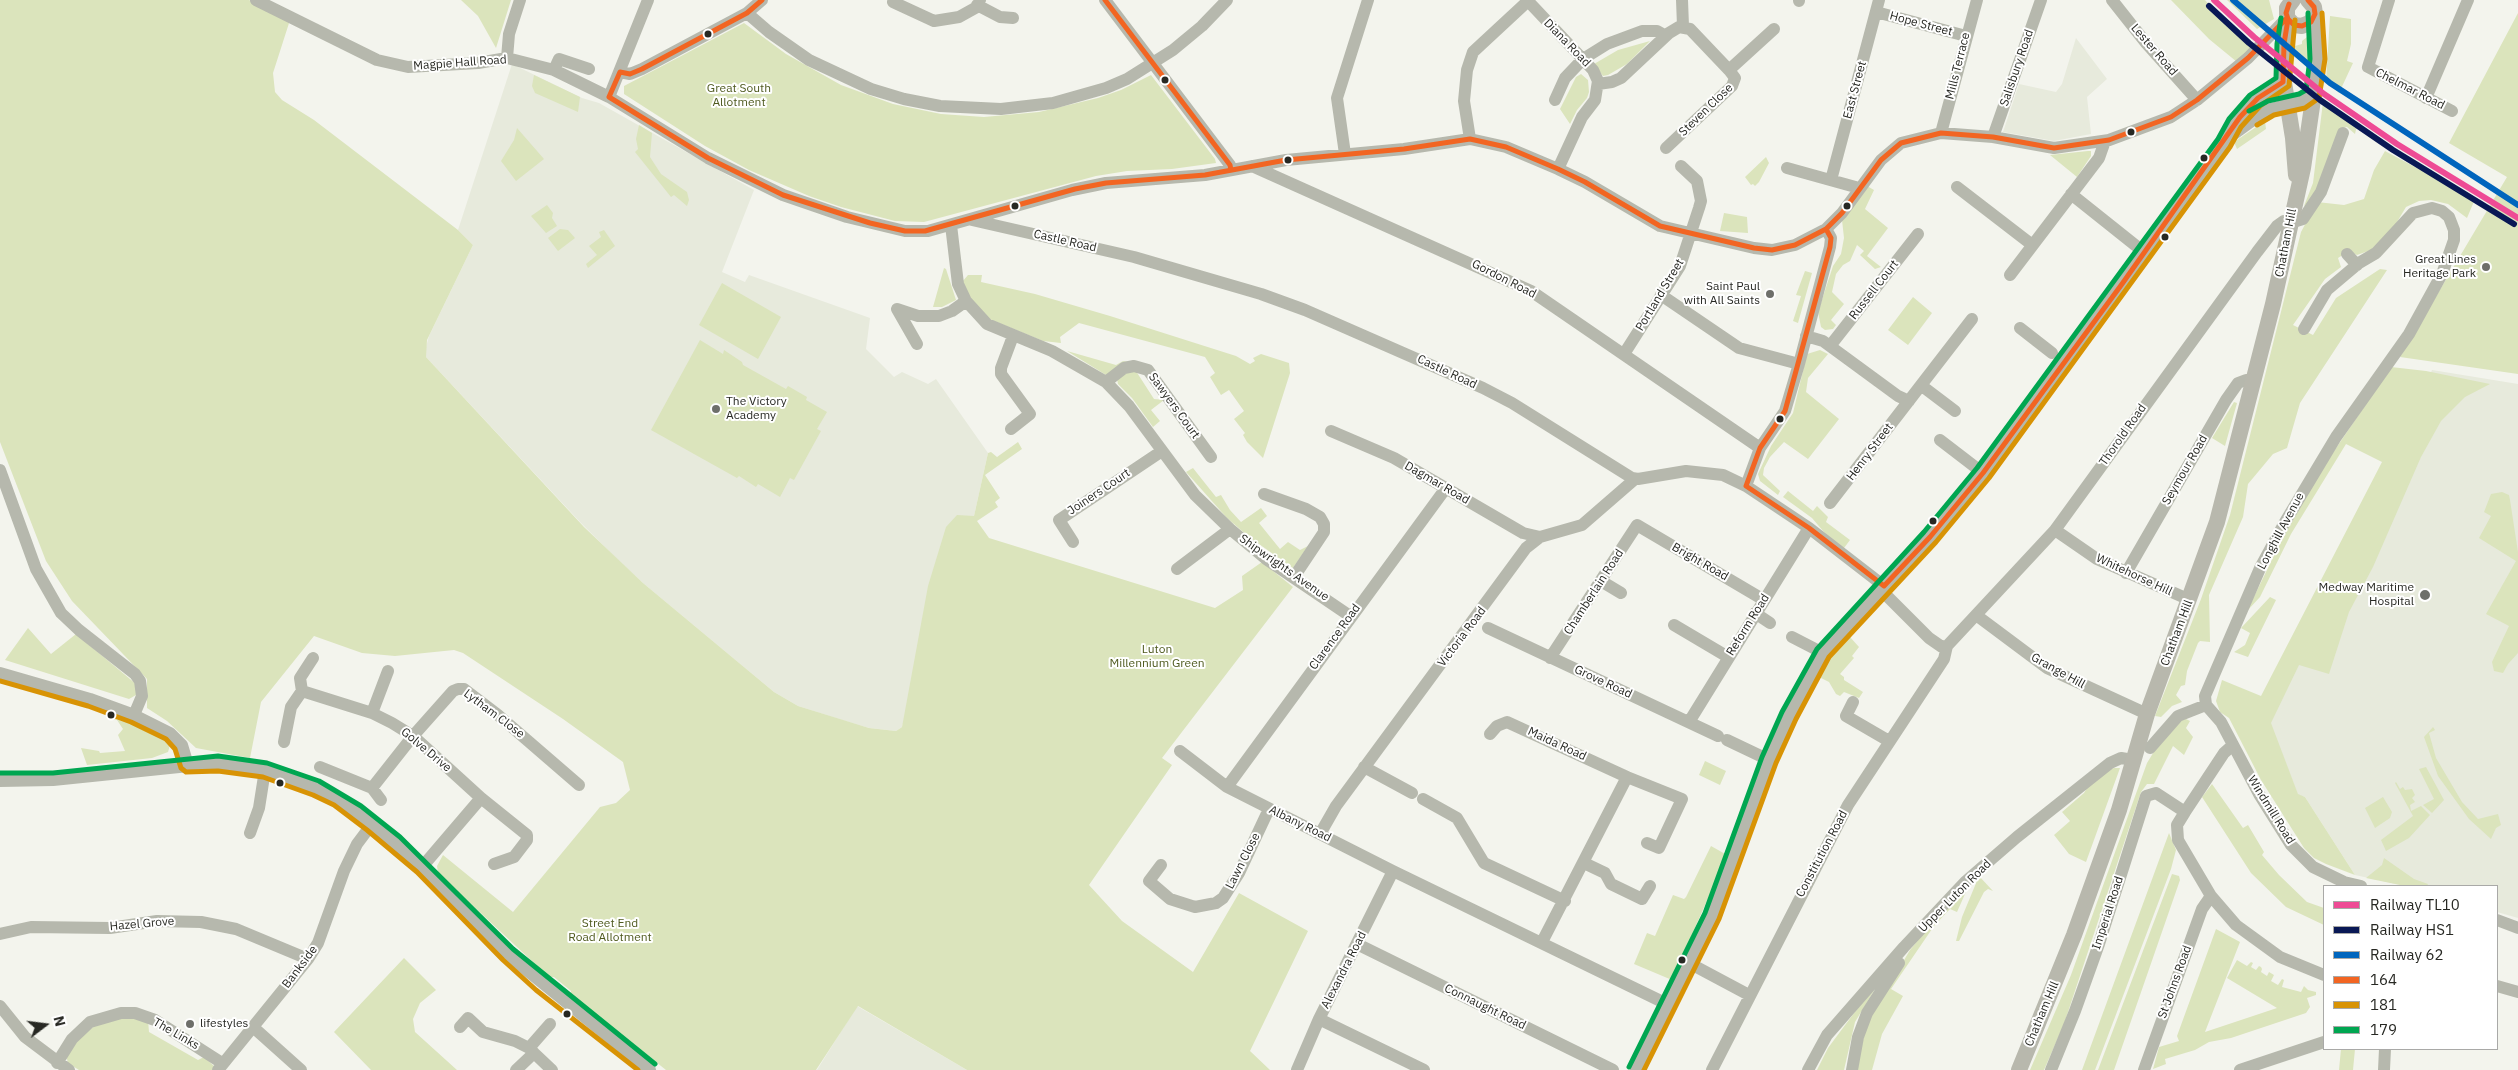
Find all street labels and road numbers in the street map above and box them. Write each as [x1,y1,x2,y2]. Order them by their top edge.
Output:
street label: Hope Street [1888,9,1954,39]
street label: Diana Road [1541,16,1593,70]
street label: Lester Road [2128,21,2180,79]
street label: Salisbury Road [1997,28,2037,108]
street label: Mills Terrace [1943,31,1973,101]
street label: Magpie Hall Road [413,53,507,73]
street label: East Street [1840,60,1870,120]
street label: Chelmar Road [2373,65,2447,113]
street label: Steven Close [1676,81,1736,139]
street label: Chatham Hill [2272,208,2300,278]
street label: Castle Road [1032,227,1098,255]
street label: Portland Street [1633,256,1687,334]
street label: Gordon Road [1469,257,1539,301]
street label: Russell Court [1846,257,1902,323]
street label: Castle Road [1415,352,1479,392]
street label: Sawyers Court [1145,370,1203,442]
street label: Thorold Road [2096,401,2150,469]
street label: Henry Street [1844,420,1896,484]
street label: Seymour Road [2159,432,2211,508]
street label: Dagmar Road [1402,459,1472,507]
street label: Joiners Court [1065,466,1133,518]
street label: Longhill Avenue [2255,490,2307,572]
street label: Shipwrights Avenue [1236,532,1332,604]
street label: Bright Road [1669,540,1731,584]
street label: Chamberlain Road [1561,547,1627,637]
street label: Whitehorse Hill [2094,551,2174,599]
street label: Reform Road [1723,592,1773,658]
street label: Chatham Hill [2158,598,2196,668]
street label: Clarence Road [1306,601,1364,673]
street label: Victoria Road [1435,604,1489,670]
street label: Grange Hill [2028,650,2088,692]
street label: Grove Road [1572,662,1634,702]
street label: Lytham Close [461,687,527,741]
street label: Maida Road [1525,724,1589,764]
street label: Golve Drive [398,725,454,775]
street label: Windmill Road [2244,773,2298,847]
street label: Albany Road [1267,803,1333,845]
street label: Constitution Road [1793,808,1851,900]
street label: Lawn Close [1223,831,1263,891]
street label: Upper Luton Road [1916,857,1994,935]
street label: Imperial Road [2089,874,2127,952]
street label: Hazel Grove [109,914,175,934]
street label: Alexandra Road [1318,929,1370,1011]
street label: Bankside [279,943,321,991]
street label: St Johns Road [2155,943,2195,1021]
street label: Chatham Hill [2022,979,2062,1049]
street label: Connaught Road [1442,981,1528,1033]
street label: The Links [150,1015,202,1053]

